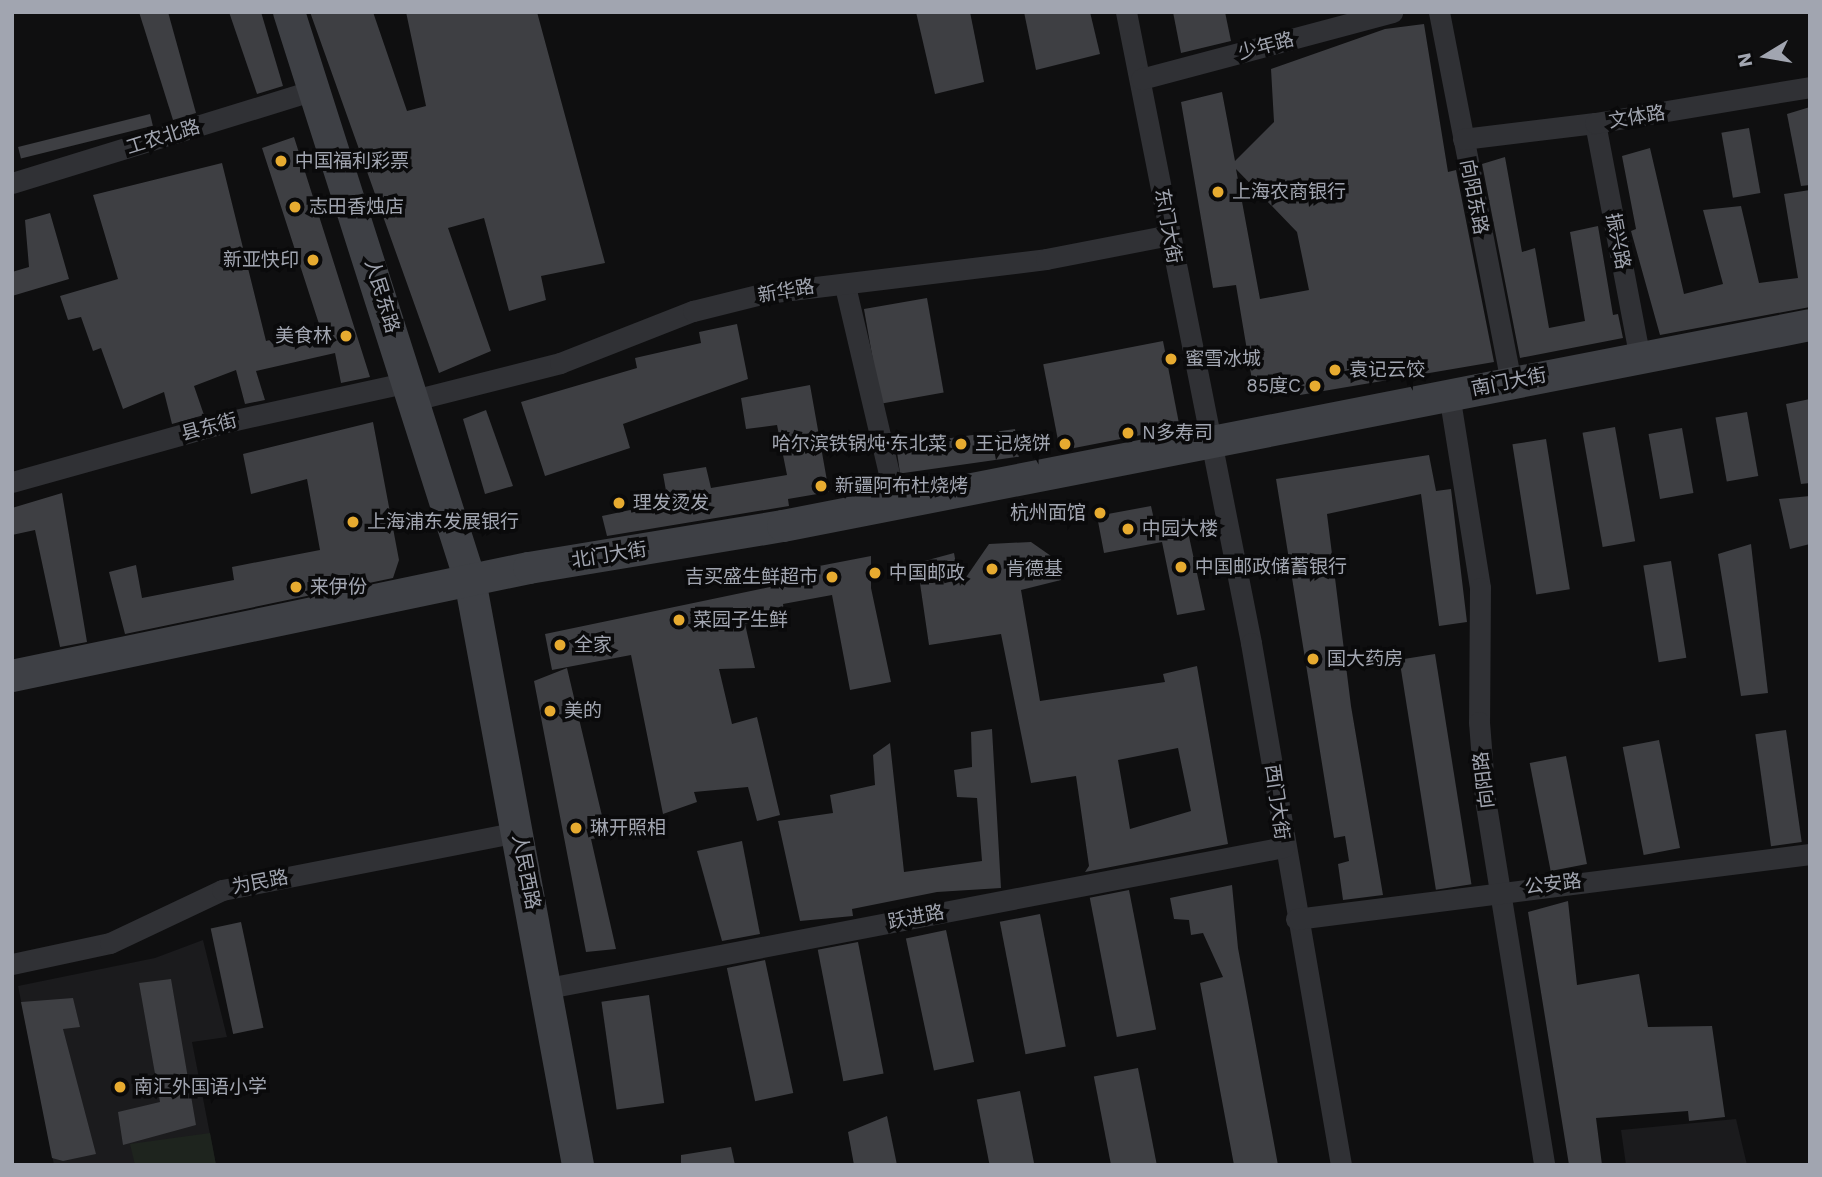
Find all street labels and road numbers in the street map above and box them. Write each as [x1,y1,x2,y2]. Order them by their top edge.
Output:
street label: 少年路 [1236,28,1296,64]
street label: 文体路 [1607,101,1667,133]
street label: 工农北路 [123,115,203,159]
street label: 向阳东路 [1456,158,1492,236]
street label: 东门大街 [1150,187,1186,265]
street label: 振兴路 [1601,211,1635,271]
street label: 人民东路 [360,256,404,336]
street label: 新华路 [756,275,816,307]
street label: 南门大街 [1470,364,1548,400]
street label: 县东街 [179,409,239,445]
street label: 北门大街 [570,538,648,572]
street label: 向阳路 [1469,750,1499,810]
street label: 西门大街 [1260,763,1294,841]
street label: 人民西路 [508,833,544,911]
street label: 为民路 [230,865,290,899]
street label: 公安路 [1523,869,1583,899]
street label: 跃进路 [886,900,946,934]

